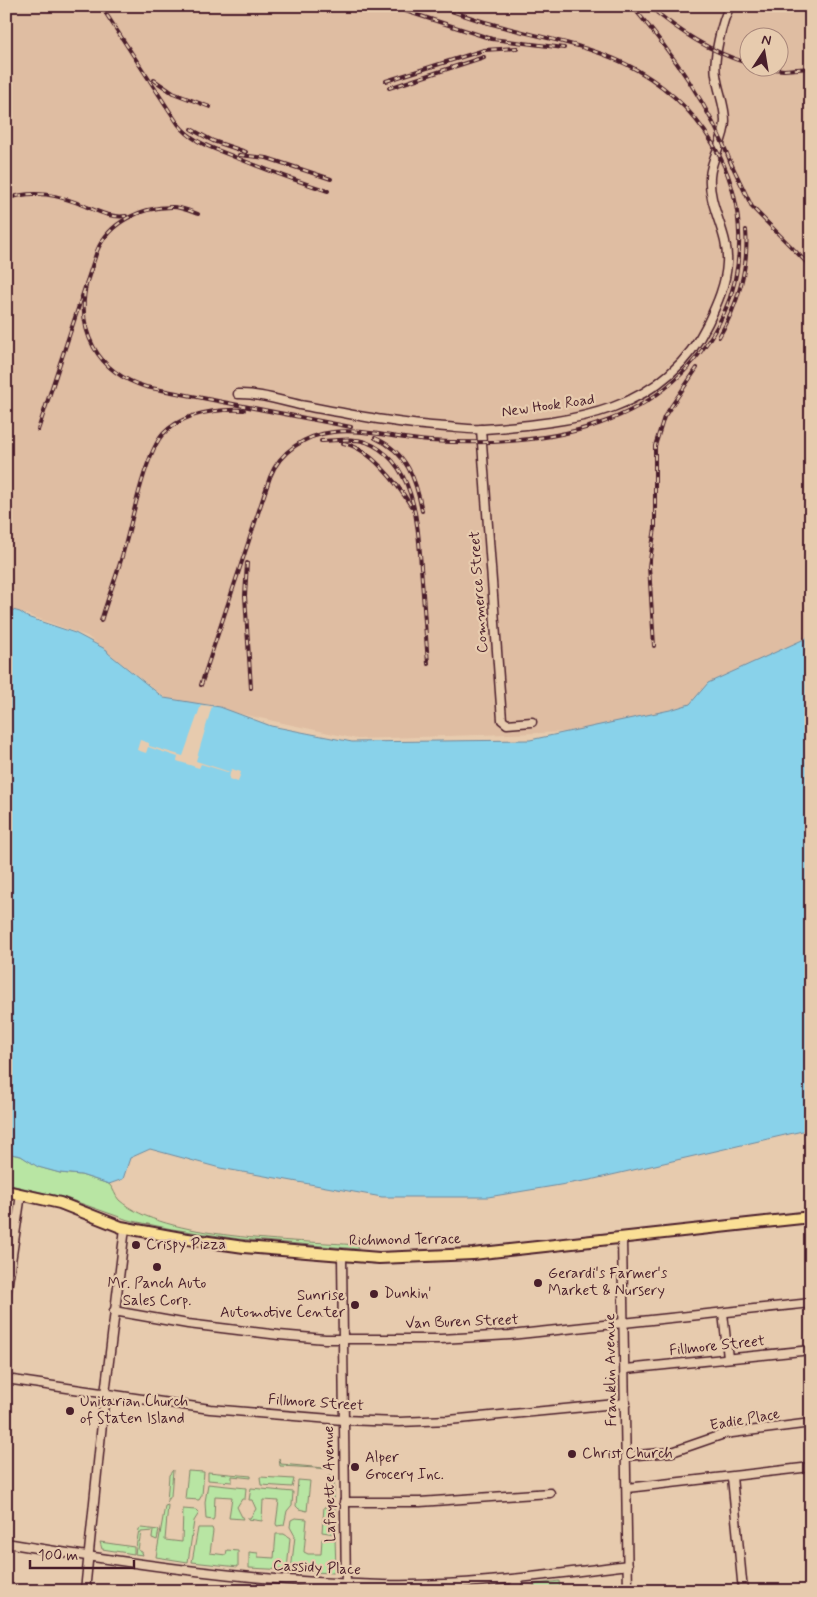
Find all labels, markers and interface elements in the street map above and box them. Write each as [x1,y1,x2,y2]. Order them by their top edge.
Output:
north arrow [740,28,790,78]
text: N [760,30,773,50]
street label: New Hook Road [500,390,596,422]
street label: Commerce Street [465,530,493,654]
street label: Richmond Terrace [349,1229,461,1251]
place label: Crispy Pizza [146,1235,226,1255]
marker: Crispy Pizza [130,1239,142,1251]
marker: Mr. Panch Auto Sales Corp. [151,1261,163,1273]
place label: Gerardi's Farmer's Market & Nursery [548,1264,668,1301]
place label: Mr. Panch Auto Sales Corp. [108,1274,207,1311]
marker: Gerardi's Farmer's Market & Nursery [532,1277,544,1289]
place label: Dunkin' [384,1284,432,1304]
place label: Sunrise Automotive Center [220,1286,346,1323]
marker: Dunkin' [368,1288,380,1300]
marker: Sunrise Automotive Center [349,1299,361,1311]
street label: Van Buren Street [405,1310,519,1334]
street label: Franklin Avenue [600,1313,622,1427]
street label: Fillmore Street [668,1331,766,1361]
street label: Fillmore Street [267,1390,365,1416]
place label: Unitarian Church of Staten Island [80,1392,189,1429]
street label: Eadie Place [708,1404,782,1436]
marker: Unitarian Church of Staten Island [64,1405,76,1417]
street label: Lafayette Avenue [319,1425,341,1542]
place label: Christ Church [582,1444,673,1464]
place label: Alper Grocery Inc. [365,1448,444,1485]
marker: Christ Church [566,1448,578,1460]
marker: Alper Grocery Inc. [349,1461,361,1473]
scale bar [30,1537,134,1569]
text: 100 m [38,1546,78,1566]
street label: Cassidy Place [273,1556,362,1580]

